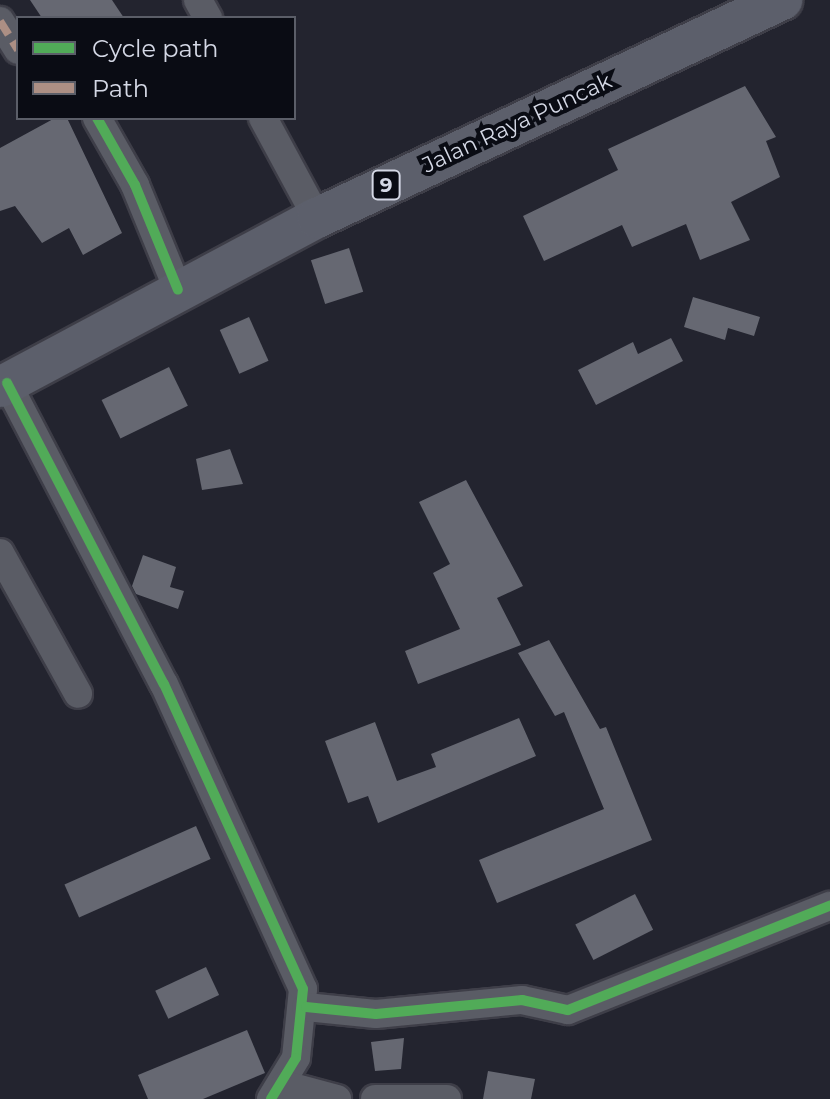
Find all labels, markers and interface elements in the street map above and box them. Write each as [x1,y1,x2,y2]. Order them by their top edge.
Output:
legend [16,16,296,120]
text: Cycle path [92,34,219,63]
street label: Jalan Raya Puncak [418,67,616,179]
text: Path [92,74,149,103]
road number: 9 [370,169,402,201]

